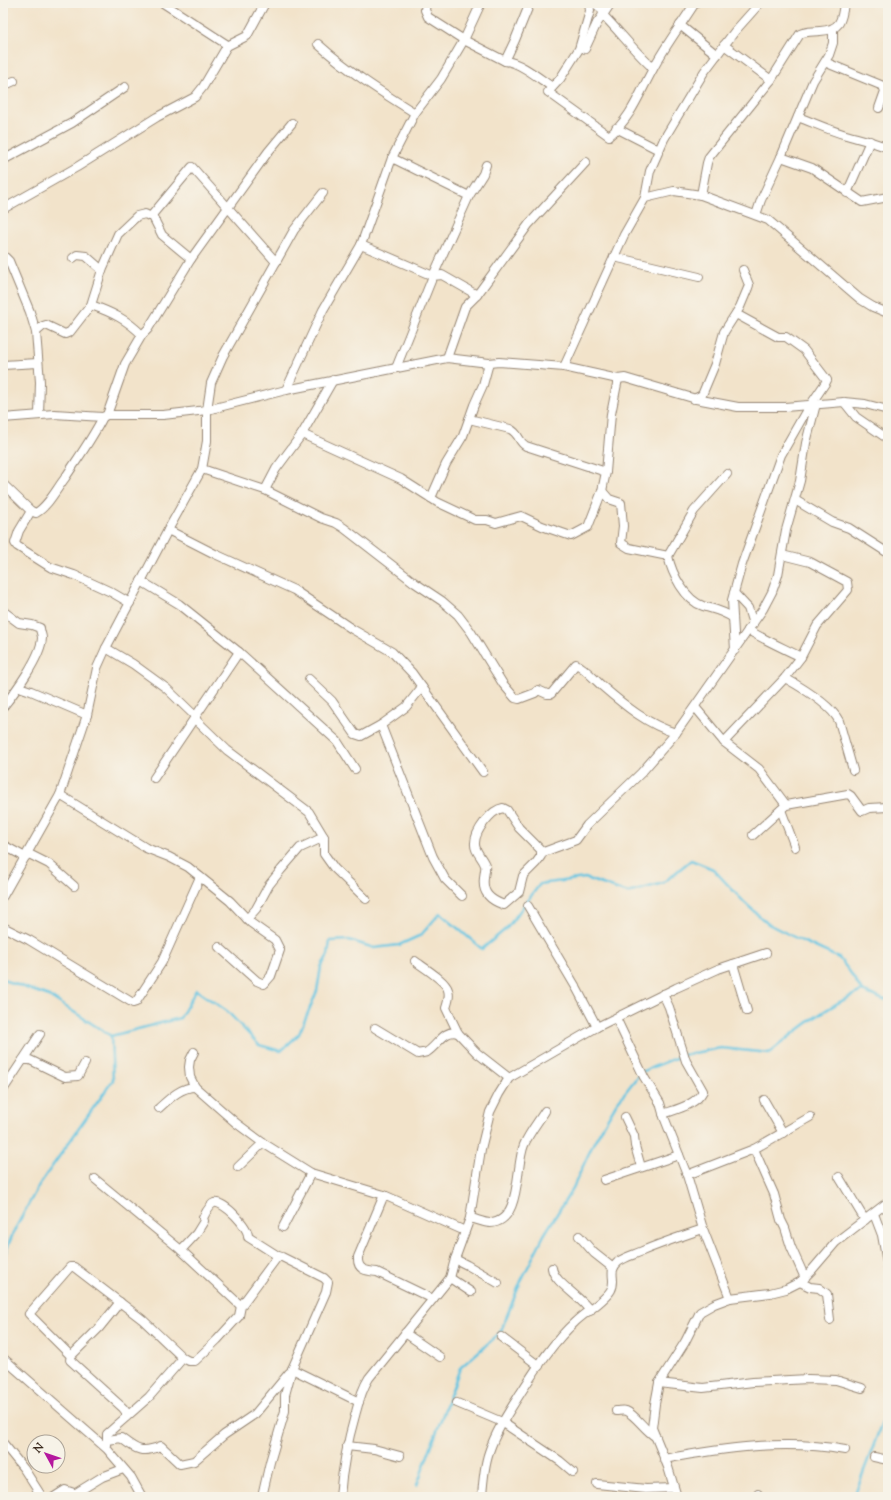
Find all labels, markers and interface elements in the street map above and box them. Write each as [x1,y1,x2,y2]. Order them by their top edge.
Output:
north arrow [26,1434,66,1474]
text: N [30,1440,48,1457]

